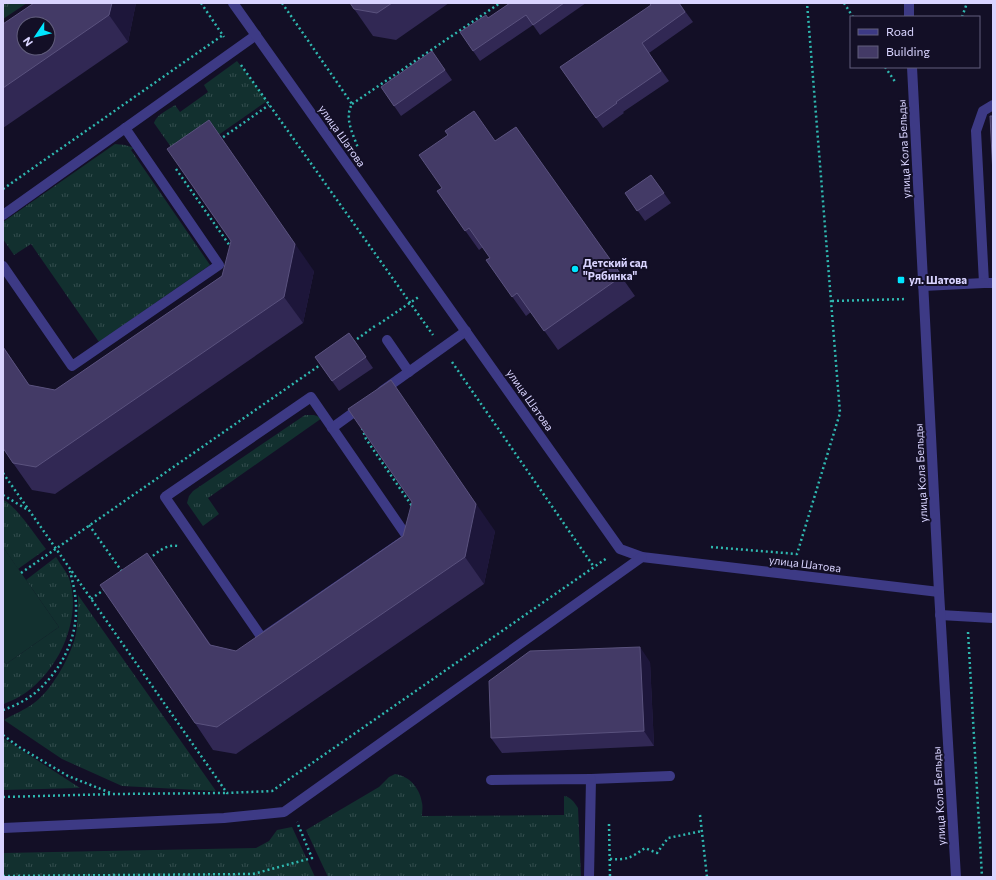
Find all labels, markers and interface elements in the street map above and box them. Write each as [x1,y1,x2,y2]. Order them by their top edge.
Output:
north arrow [16,16,56,56]
legend [850,16,980,68]
text: Road [886,24,914,38]
text: N [20,35,35,49]
text: Building [886,44,930,58]
street label: улица Кола Бельды [894,99,913,199]
street label: улица Шатова [316,102,369,169]
place label: Детский сад "Рябинка" [583,256,648,282]
marker: Детский сад "Рябинка" [570,264,580,274]
place label: ул. Шатова [909,273,967,286]
marker: ул. Шатова [896,275,906,285]
street label: улица Шатова [504,366,557,433]
street label: улица Кола Бельды [911,423,930,523]
street label: улица Шатова [768,553,842,574]
street label: улица Кола Бельды [929,746,948,846]

